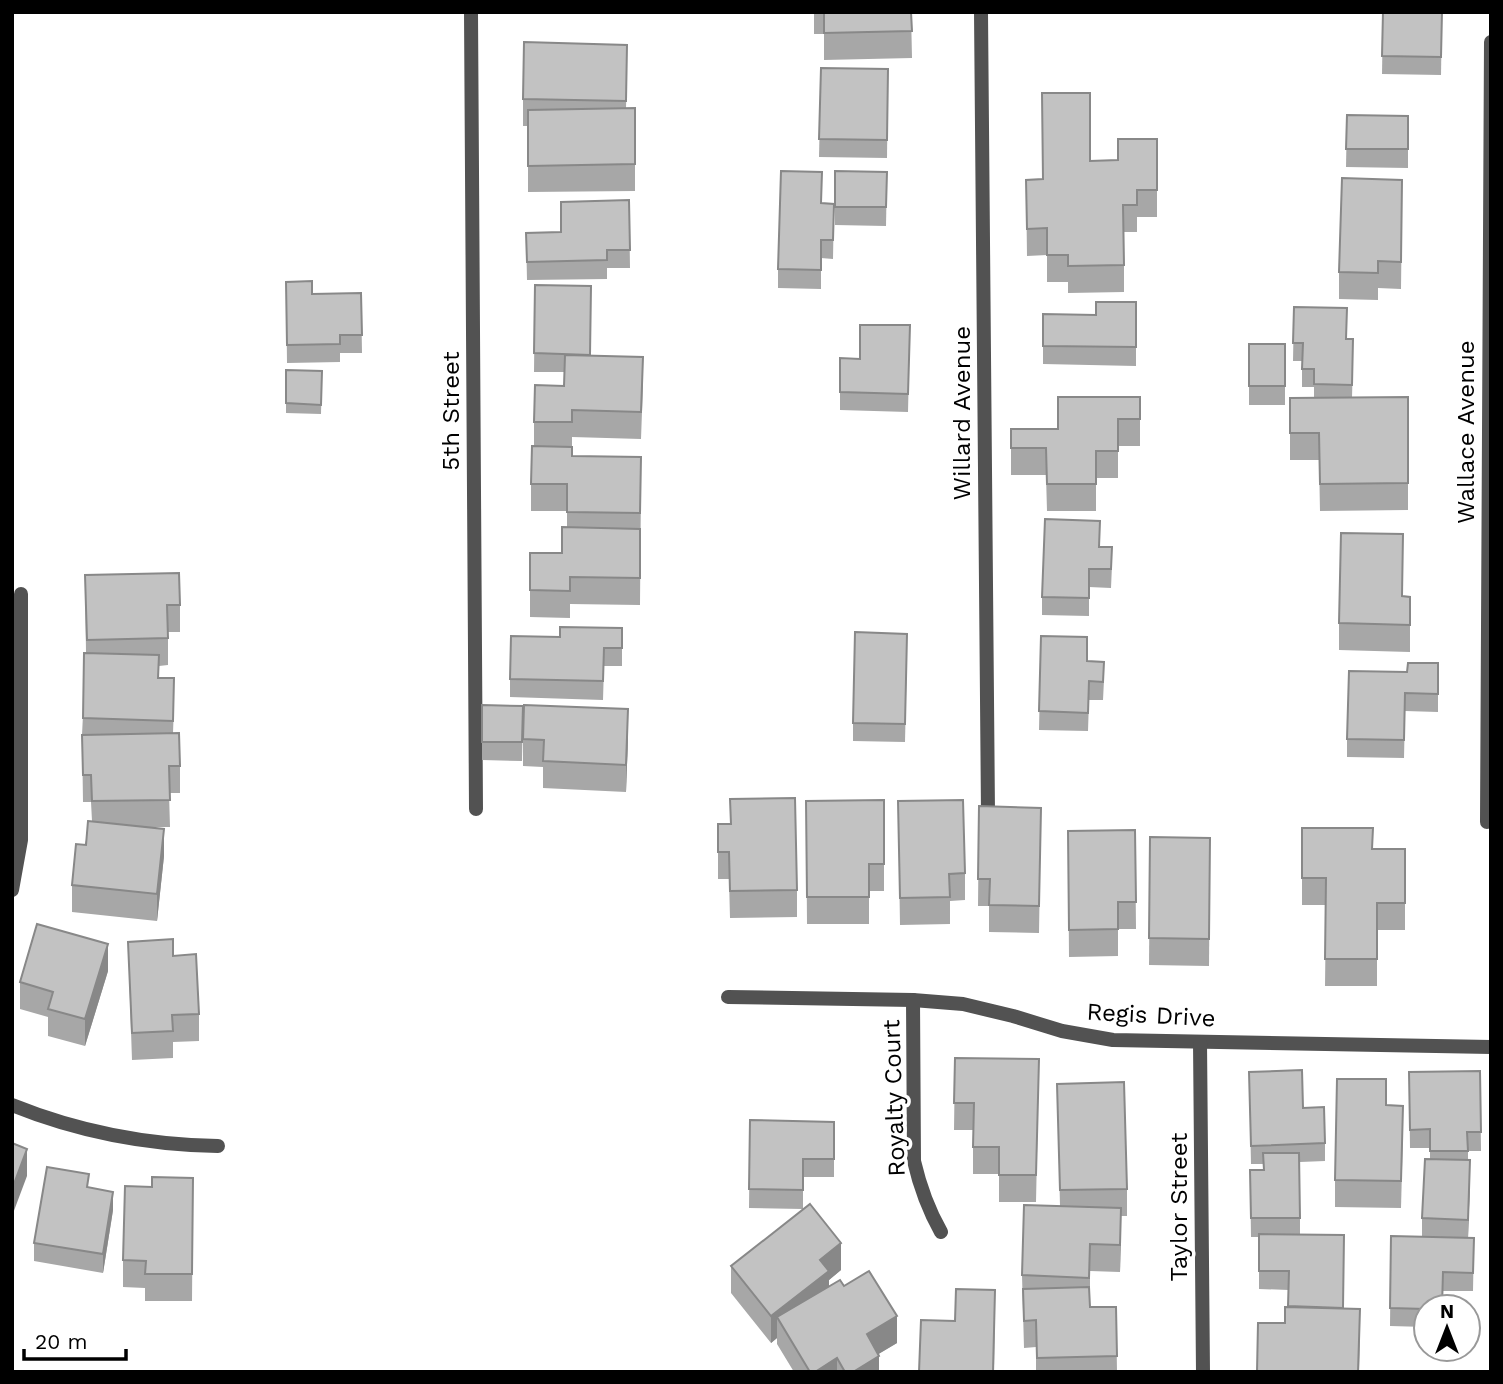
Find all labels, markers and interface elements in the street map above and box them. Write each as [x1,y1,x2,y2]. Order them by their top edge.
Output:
street label: Willard Avenue [948,326,976,500]
street label: Wallace Avenue [1452,340,1480,524]
street label: 5th Street [437,351,465,471]
street label: Regis Drive [1086,998,1216,1032]
street label: Royalty Court [877,1019,911,1177]
street label: Taylor Street [1165,1133,1193,1281]
north arrow [1412,1293,1482,1363]
text: N [1440,1300,1454,1323]
scale bar [24,1318,126,1362]
text: 20 m [35,1329,87,1354]

